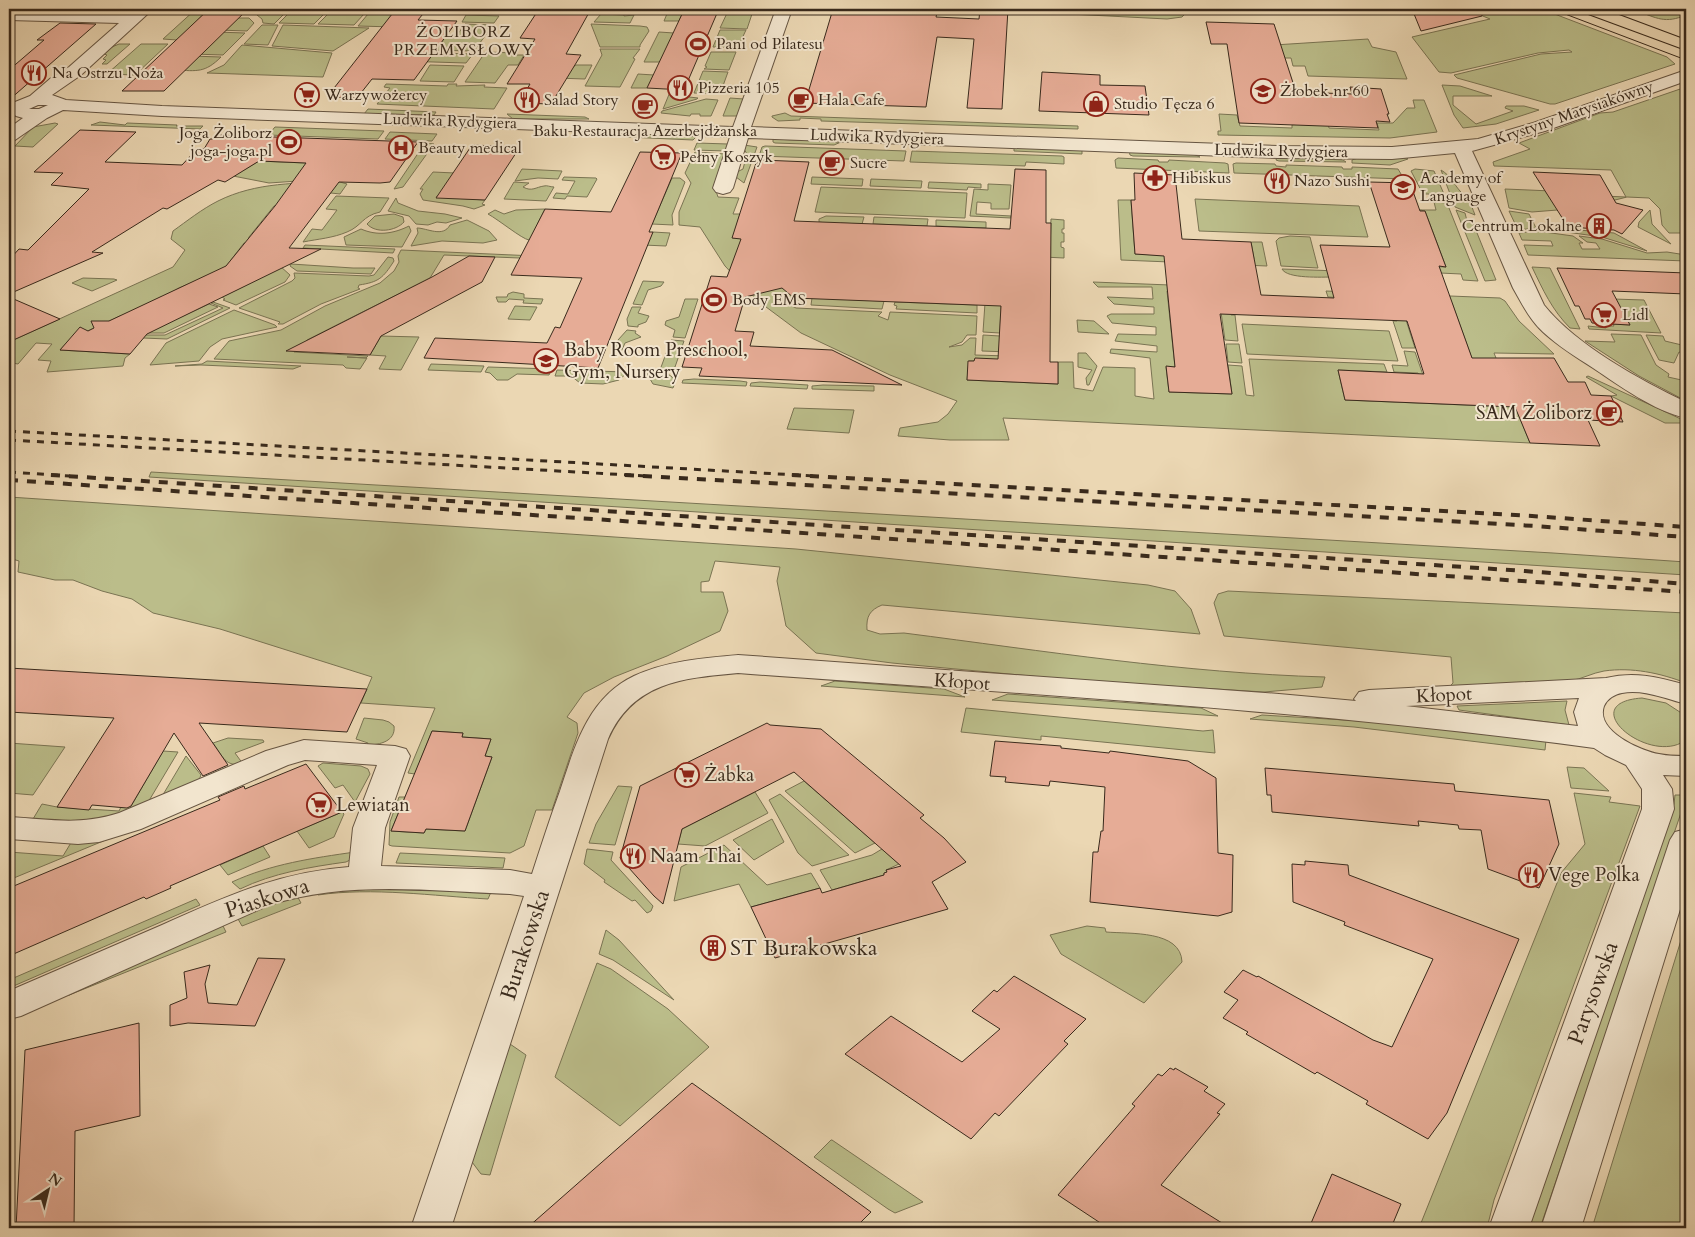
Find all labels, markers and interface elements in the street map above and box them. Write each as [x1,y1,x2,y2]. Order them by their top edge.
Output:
district label: ŻOLIBORZ PRZEMYSŁOWY [394,21,534,61]
sports icon: Pani od Pilatesu [685,31,711,57]
place label: Pani od Pilatesu [716,33,823,55]
restaurant icon: Na Ostrzu Noża [21,60,47,86]
place label: Na Ostrzu Noża [52,62,164,84]
restaurant icon: Pizzeria 105 [667,75,693,101]
street label: Krystyny Matysiakówny [1492,75,1657,151]
place label: Pizzeria 105 [698,77,780,99]
school or university icon: Żłobek nr 60 [1250,78,1276,104]
place label: Żłobek nr 60 [1280,80,1369,102]
supermarket icon: Warzywożercy [294,82,320,108]
place label: Warzywożercy [323,84,428,106]
restaurant icon: Salad Story [514,87,540,113]
cafe icon: Hala Cafe [788,87,814,113]
place label: Salad Story [544,89,619,111]
place label: Hala Cafe [818,89,885,111]
shop icon: Studio Tęcza 6 [1083,91,1109,117]
cafe icon: Baku Restauracja Azerbejdżanska [632,93,658,119]
place label: Studio Tęcza 6 [1114,93,1215,115]
street label: Ludwika Rydygiera [383,108,517,134]
place label: Baku Restauracja Azerbejdżanska [533,120,757,142]
place label: Joga Żoliborz joga-joga.pl [177,122,272,162]
street label: Ludwika Rydygiera [810,124,944,150]
sports icon: Joga Żoliborz joga-joga.pl [276,129,302,155]
hospital icon: Beauty medical [388,135,414,161]
place label: Beauty medical [418,137,522,159]
street label: Ludwika Rydygiera [1214,139,1348,163]
supermarket icon: Pełny Koszyk [650,144,676,170]
place label: Pełny Koszyk [680,146,774,168]
cafe icon: Sucre [819,150,845,176]
place label: Sucre [850,152,887,174]
pharmacy icon: Hibiskus [1142,165,1168,191]
place label: Hibiskus [1172,167,1231,189]
place label: Academy of Language [1420,167,1504,207]
restaurant icon: Nazo Sushi [1264,168,1290,194]
place label: Nazo Sushi [1294,170,1371,192]
school or university icon: Academy of Language [1390,174,1416,200]
building icon: Centrum Lokalne [1586,213,1612,239]
place label: Centrum Lokalne [1462,215,1582,237]
sports icon: Body EMS [701,287,727,313]
place label: Body EMS [732,289,806,311]
supermarket icon: Lidl [1591,302,1617,328]
place label: Lidl [1622,304,1649,326]
place label: Baby Room Preschool, Gym, Nursery [564,337,748,385]
school or university icon: Baby Room Preschool, Gym, Nursery [533,348,559,374]
place label: SAM Żoliborz [1476,400,1593,426]
cafe icon: SAM Żoliborz [1596,400,1622,426]
street label: Kłopot [933,667,991,697]
street label: Kłopot [1415,681,1473,709]
supermarket icon: Żabka [674,762,700,788]
place label: Żabka [704,762,754,788]
supermarket icon: Lewiatan [306,792,332,818]
place label: Lewiatan [336,792,410,818]
restaurant icon: Naam Thai [620,843,646,869]
place label: Naam Thai [650,843,742,869]
restaurant icon: Vege Polka [1518,862,1544,888]
place label: Vege Polka [1548,862,1640,888]
street label: Piaskowa [221,870,313,926]
street label: Burakowska [493,885,557,1004]
place label: ST Burakowska [730,933,878,963]
building icon: ST Burakowska [700,935,726,961]
street label: Parysowska [1560,937,1626,1049]
north arrow [22,1164,72,1214]
text: N [45,1168,66,1191]

